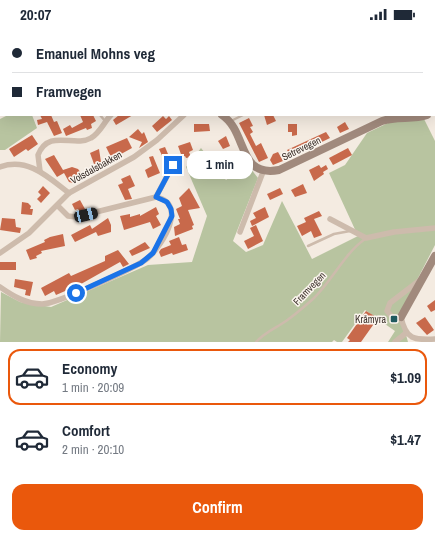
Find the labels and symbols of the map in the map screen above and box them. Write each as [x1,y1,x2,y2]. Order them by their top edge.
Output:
street label: Setrevegen [280,133,323,163]
street label: Volsdalsbakken [68,148,124,187]
callout: 1 min [187,151,253,179]
route end [164,156,182,174]
car [73,206,99,224]
street label: Framvegen [290,269,328,308]
route start [67,284,85,302]
place label: Kråmyra [355,313,386,326]
marker: Kråmyra [389,314,399,324]

